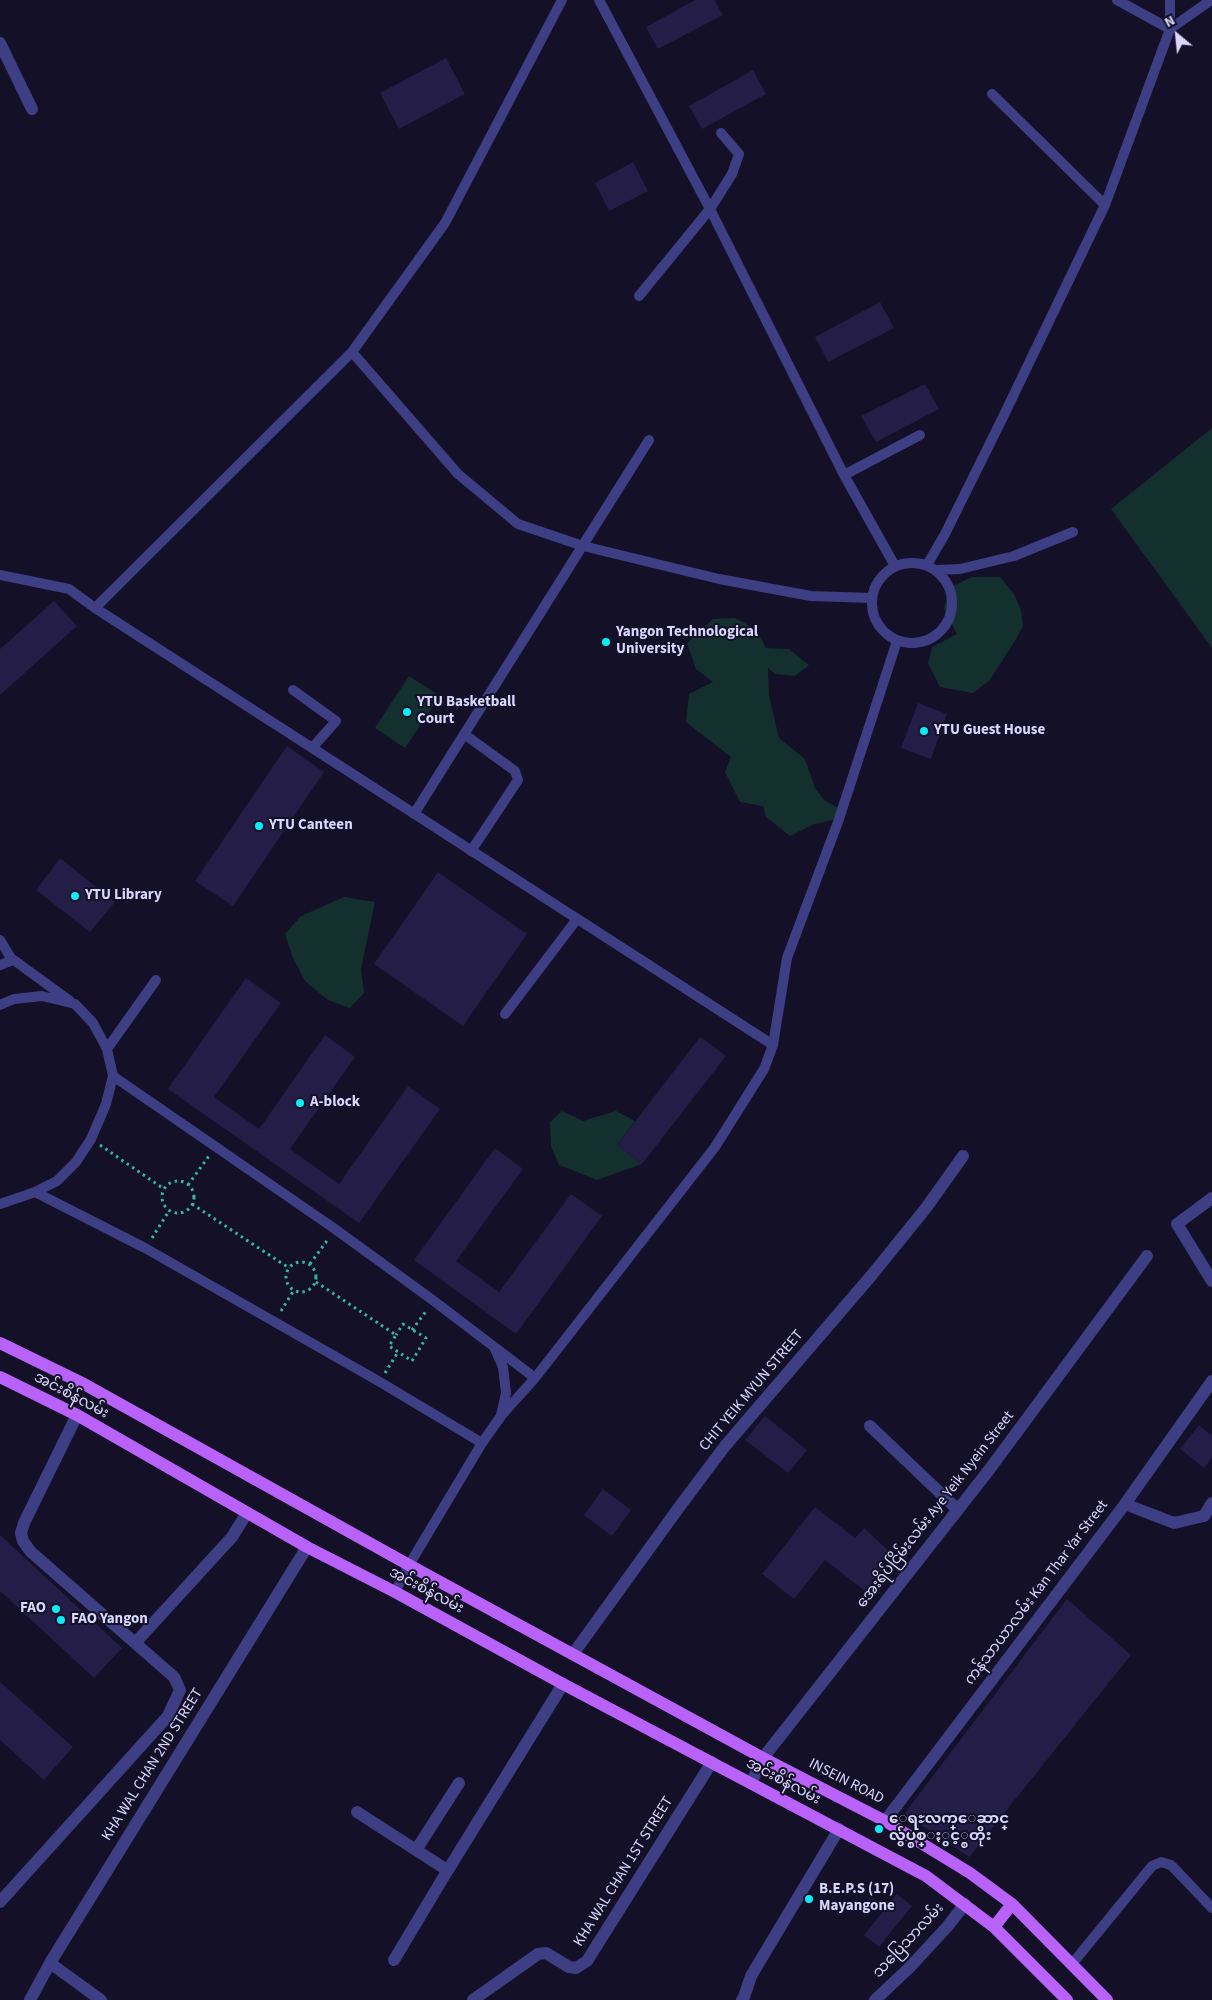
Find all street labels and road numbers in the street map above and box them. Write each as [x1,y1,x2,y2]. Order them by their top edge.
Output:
street label: CHIT YEIK MYUN STREET [696,1327,808,1455]
street label: အင်းစိန်လမ်း [31,1369,111,1423]
street label: အေးရိပ်ငြိမ်းလမ်း Aye Yeik Nyein Street [854,1408,1018,1612]
street label: ကန်သာယာလမ်း Kan Thar Yar Street [962,1497,1112,1689]
street label: အင်းစိန်လမ်း [386,1564,466,1618]
street label: KHA WAL CHAN 2ND STREET [99,1685,207,1845]
street label: အင်းစိန်လမ်း [743,1755,823,1809]
street label: INSEIN ROAD [805,1755,887,1809]
street label: KHA WAL CHAN 1ST STREET [570,1794,678,1950]
street label: သပြေသာလမ်း [870,1900,948,1982]

